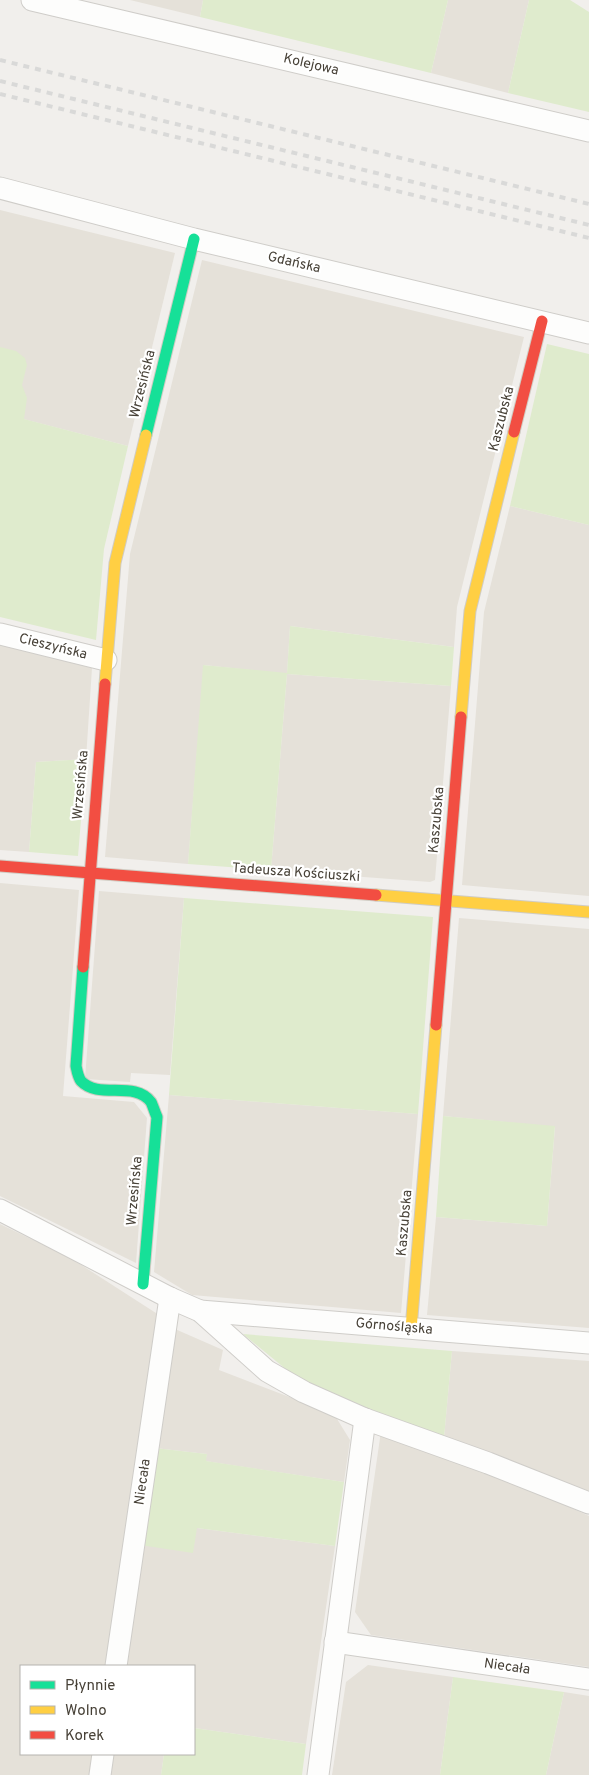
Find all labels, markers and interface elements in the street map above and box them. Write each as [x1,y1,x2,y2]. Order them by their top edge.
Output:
street label: Kolejowa [282,50,340,80]
street label: Gdańska [266,249,322,277]
street label: Wrzesińska [126,348,160,420]
street label: Kaszubska [486,385,518,453]
street label: Cieszyńska [17,630,89,664]
street label: Wrzesińska [69,750,93,820]
street label: Kaszubska [426,786,448,854]
street label: Tadeusza Kościuszki [231,860,361,886]
street label: Wrzesińska [123,1156,147,1226]
street label: Kaszubska [394,1189,416,1257]
street label: Górnośląska [355,1315,433,1339]
street label: Niecała [131,1458,155,1506]
street label: Niecała [483,1655,531,1679]
legend [20,1665,195,1755]
text: Płynnie [65,1677,115,1696]
text: Wolno [65,1702,107,1721]
text: Korek [65,1727,104,1746]

